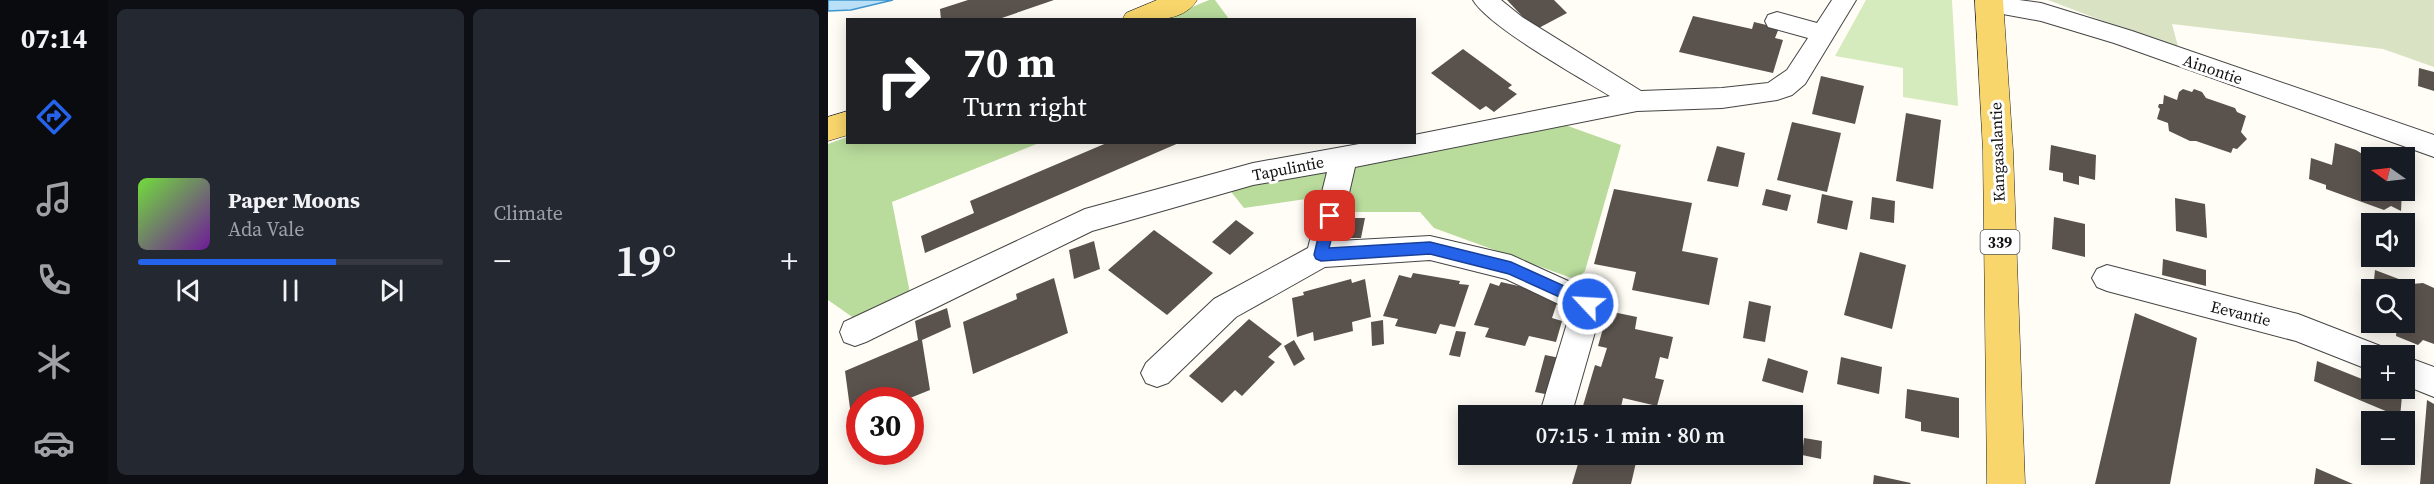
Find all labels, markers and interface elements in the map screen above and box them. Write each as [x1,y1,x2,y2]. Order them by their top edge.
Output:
text: 07:14 [21,20,87,57]
text: 70 m [963,33,1056,91]
icon: right [864,42,942,120]
street label: Ainontie [2180,49,2246,89]
text: Turn right [963,88,1087,125]
icon: directions [33,96,75,138]
street label: Kangasalantie [1984,102,2010,202]
north arrow [2361,147,2415,201]
map controls [2361,147,2415,465]
street label: Tapulintie [1250,150,1326,186]
icon: music [33,178,75,220]
text: Paper Moons [228,185,360,215]
pin [1304,190,1355,241]
text: Climate [494,199,563,227]
icon: arrive [1313,199,1346,232]
button: sound [2361,213,2415,267]
text: Ada Vale [228,215,304,243]
text: 19° [615,229,677,291]
road number: 339 [1980,230,2020,254]
text: − [494,238,511,283]
text: + [781,238,798,283]
icon: phone [33,259,75,301]
position arrow [1556,272,1620,336]
icon: previous [172,274,205,307]
icon: pause [274,274,307,307]
icon: next [375,274,408,307]
button: search [2361,279,2415,333]
street label: Eevantie [2209,295,2273,331]
icon: climate [33,341,75,383]
button: + [2361,345,2415,399]
speed limit sign: 30 [846,387,924,465]
button: − [2361,411,2415,465]
text: 07:15 · 1 min · 80 m [1536,420,1725,450]
icon: car [33,422,75,464]

